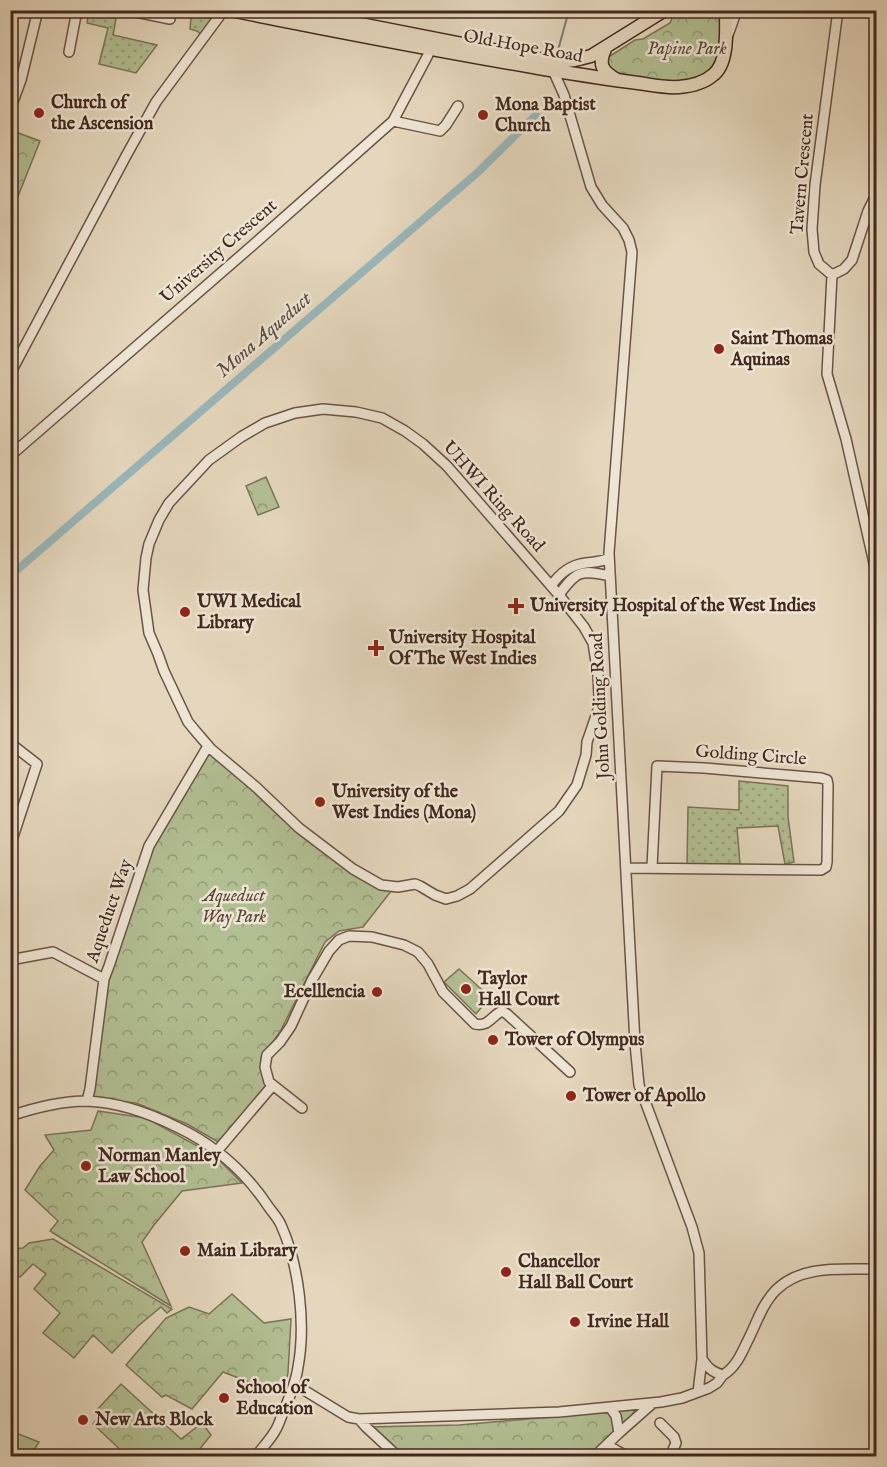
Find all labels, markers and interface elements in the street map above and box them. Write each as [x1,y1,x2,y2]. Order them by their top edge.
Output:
street label: Old Hope Road [462,25,585,69]
park label: Papine Park [647,38,727,61]
place label: Church of the Ascension [50,92,154,136]
place label: Mona Baptist Church [495,94,596,138]
marker: Church of the Ascension [32,106,46,120]
marker: Mona Baptist Church [476,108,490,122]
street label: Tavern Crescent [786,113,820,235]
street label: University Crescent [156,195,282,309]
water label: Mona Aqueduct [211,286,318,383]
place label: Saint Thomas Aquinas [730,328,834,372]
marker: Saint Thomas Aquinas [712,342,726,356]
street label: UHWI Ring Road [437,437,549,558]
place label: UWI Medical Library [196,591,302,635]
place label: University Hospital of the West Indies [529,595,816,618]
marker: University Hospital of the West Indies [507,597,525,615]
marker: UWI Medical Library [178,605,192,619]
place label: University Hospital Of The West Indies [388,627,537,671]
street label: John Golding Road [586,632,616,782]
marker: University Hospital Of The West Indies [367,639,385,657]
street label: Golding Circle [695,741,807,771]
place label: University of the West Indies (Mona) [331,781,476,825]
marker: University of the West Indies (Mona) [313,795,327,809]
street label: Aqueduct Way [81,856,138,967]
park label: Aqueduct Way Park [201,885,266,929]
place label: Taylor Hall Court [477,968,560,1012]
place label: Ecelllencia [284,981,366,1004]
marker: Taylor Hall Court [459,982,473,996]
marker: Ecelllencia [370,985,384,999]
place label: Tower of Olympus [504,1029,645,1052]
marker: Tower of Olympus [486,1033,500,1047]
place label: Tower of Apollo [582,1085,706,1108]
marker: Tower of Apollo [564,1089,578,1103]
place label: Norman Manley Law School [97,1145,222,1189]
marker: Norman Manley Law School [79,1159,93,1173]
place label: Main Library [197,1240,298,1263]
marker: Main Library [178,1244,192,1258]
place label: Chancellor Hall Ball Court [518,1251,634,1295]
marker: Chancellor Hall Ball Court [499,1265,513,1279]
place label: Irvine Hall [587,1311,670,1334]
marker: Irvine Hall [568,1315,582,1329]
place label: School of Education [236,1377,313,1421]
marker: School of Education [217,1391,231,1405]
place label: New Arts Block [94,1409,214,1432]
marker: New Arts Block [76,1413,90,1427]

